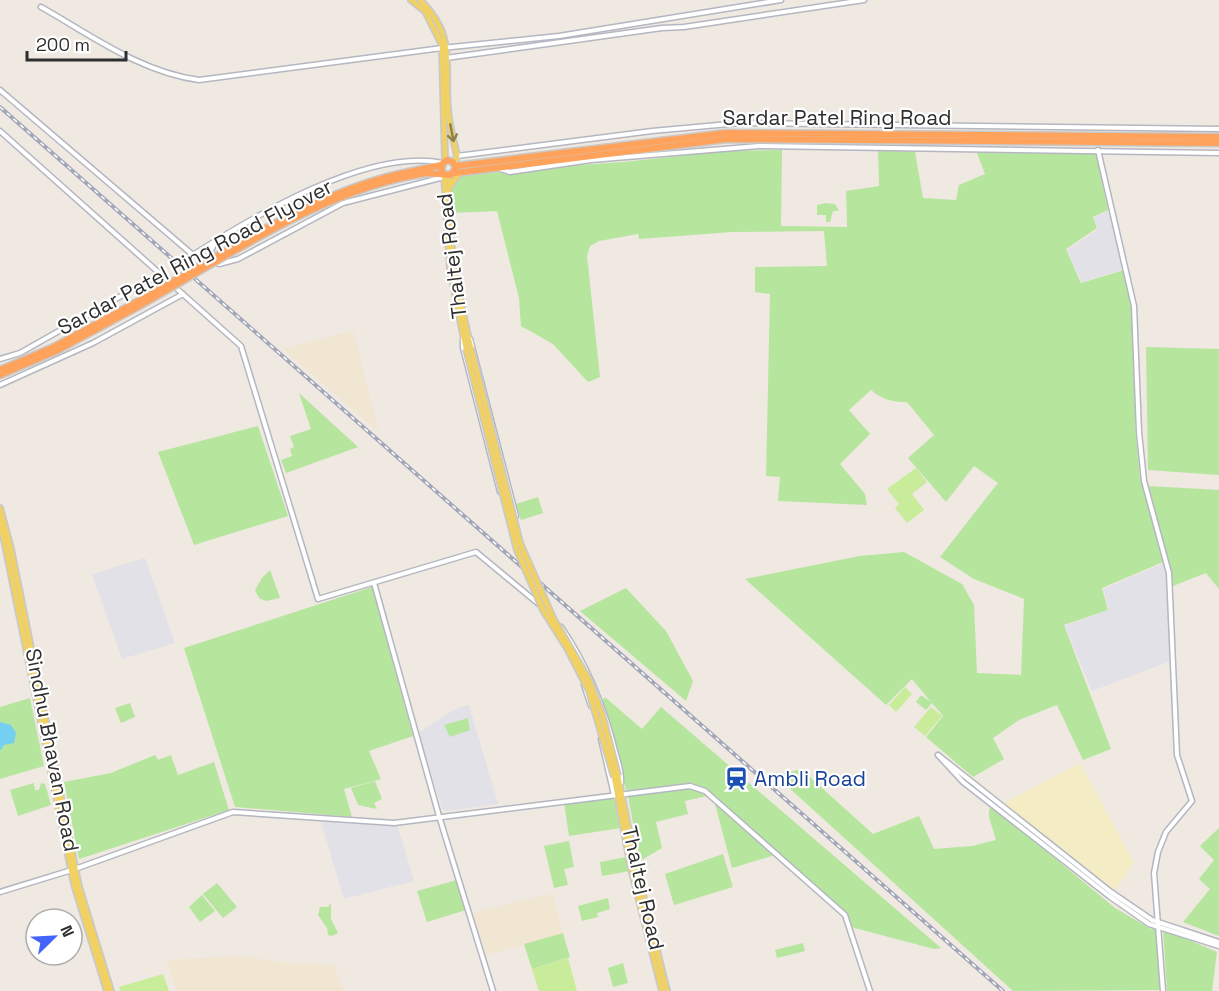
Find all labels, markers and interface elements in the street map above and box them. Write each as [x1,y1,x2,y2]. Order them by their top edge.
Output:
scale bar [27,24,126,62]
text: 200 m [36,33,90,56]
street label: Sardar Patel Ring Road [722,104,952,131]
one-way arrow [447,124,459,143]
street label: Sardar Patel Ring Road Flyover [53,172,337,341]
street label: Thaltej Road [430,192,473,320]
street label: Sindhu Bhavan Road [20,646,85,854]
place label: Ambli Road [754,765,866,792]
station icon: Ambli Road [723,766,749,792]
street label: Thaltej Road [616,823,671,952]
north arrow [24,907,84,967]
text: N [55,922,79,940]

